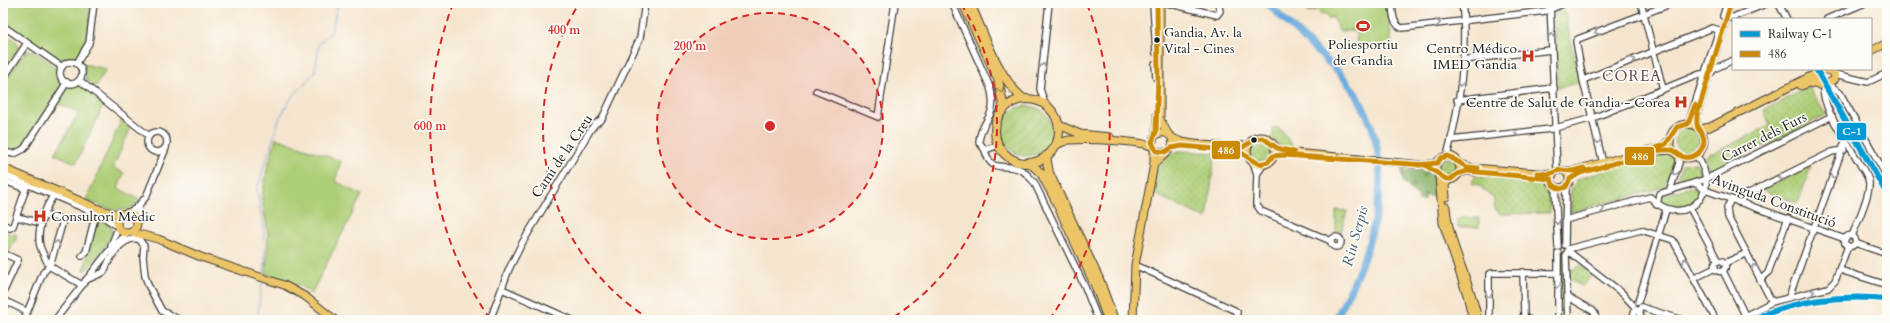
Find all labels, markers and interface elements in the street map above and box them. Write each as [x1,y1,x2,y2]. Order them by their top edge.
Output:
sports icon: Poliesportiu de Gandia [1355,18,1371,34]
legend [1732,18,1872,70]
one-way arrow [1435,19,1441,28]
text: 400 m [548,22,581,38]
place label: Gandia, Av. la Vital - Cines [1164,24,1242,58]
text: Railway C-1 [1768,26,1833,42]
one-way arrow [1594,27,1601,36]
one-way arrow [1547,33,1555,39]
marker: Gandia, Av. la Vital - Cines [1152,35,1162,45]
place label: Poliesportiu de Gandia [1328,35,1399,70]
text: 200 m [674,38,707,54]
place label: Centro Médico IMED Gandia [1426,39,1517,74]
text: 486 [1768,46,1786,62]
hospital icon: Centro Médico IMED Gandia [1520,48,1536,64]
one-way arrow [1629,57,1636,65]
one-way arrow [1038,63,1047,69]
district label: COREA [1602,66,1662,86]
one-way arrow [1456,81,1465,87]
one-way arrow [996,87,1004,93]
place label: Centre de Salut de Gandia - Corea [1466,93,1670,112]
hospital icon: Centre de Salut de Gandia - Corea [1673,94,1689,110]
street label: Carrer dels Furs [1718,107,1810,167]
street label: Camí de la Creu [527,110,597,202]
text: 600 m [414,118,447,134]
centre of rings [763,119,777,133]
line badge: C-1 [1836,122,1867,141]
text: C-1 [1842,124,1862,139]
one-way arrow [1514,128,1520,137]
unlabelled marker [1249,135,1259,145]
one-way arrow [1594,137,1602,144]
line badge: 486 [1211,140,1241,160]
text: 486 [1218,143,1235,158]
line badge: 486 [1624,146,1655,166]
text: 486 [1632,149,1649,164]
one-way arrow [1671,169,1680,176]
street label: Avinguda Constitució [1709,170,1839,232]
one-way arrow [1830,172,1838,179]
one-way arrow [1777,173,1784,180]
water label: Riu Serpis [1337,203,1373,269]
one-way arrow [1599,206,1606,214]
place label: Consultori Mèdic [51,207,155,226]
hospital icon: Consultori Mèdic [32,208,48,224]
one-way arrow [1553,219,1561,225]
one-way arrow [52,240,61,247]
one-way arrow [1682,257,1690,265]
one-way arrow [1751,264,1759,272]
one-way arrow [1553,283,1561,289]
one-way arrow [1809,289,1815,297]
one-way arrow [1485,292,1493,298]

